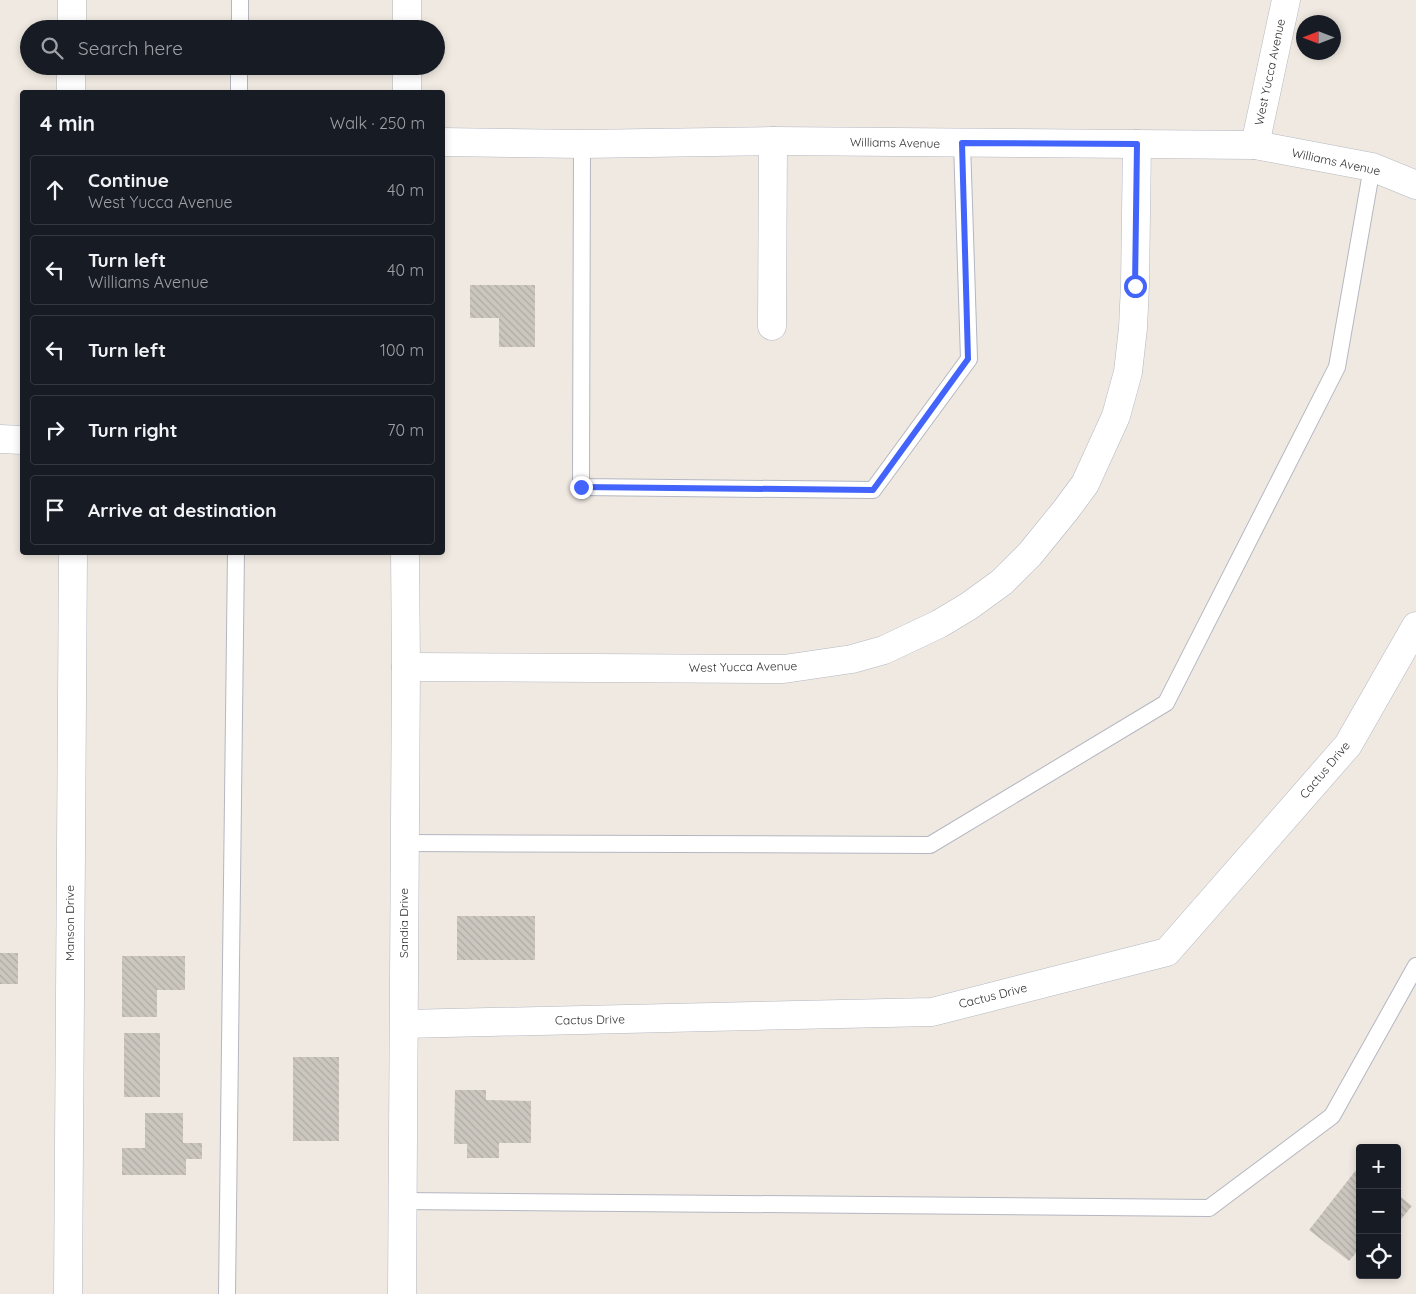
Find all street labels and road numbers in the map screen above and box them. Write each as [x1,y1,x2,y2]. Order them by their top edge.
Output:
street label: West Yucca Avenue [1251,17,1288,127]
street label: Williams Avenue [850,134,941,151]
street label: Williams Avenue [1290,145,1382,178]
street label: West Yucca Avenue [689,658,798,675]
street label: Cactus Drive [1296,738,1353,801]
street label: Manson Drive [62,885,77,961]
street label: Sandia Drive [396,888,411,958]
street label: Cactus Drive [957,980,1029,1011]
street label: Cactus Drive [555,1011,625,1028]

